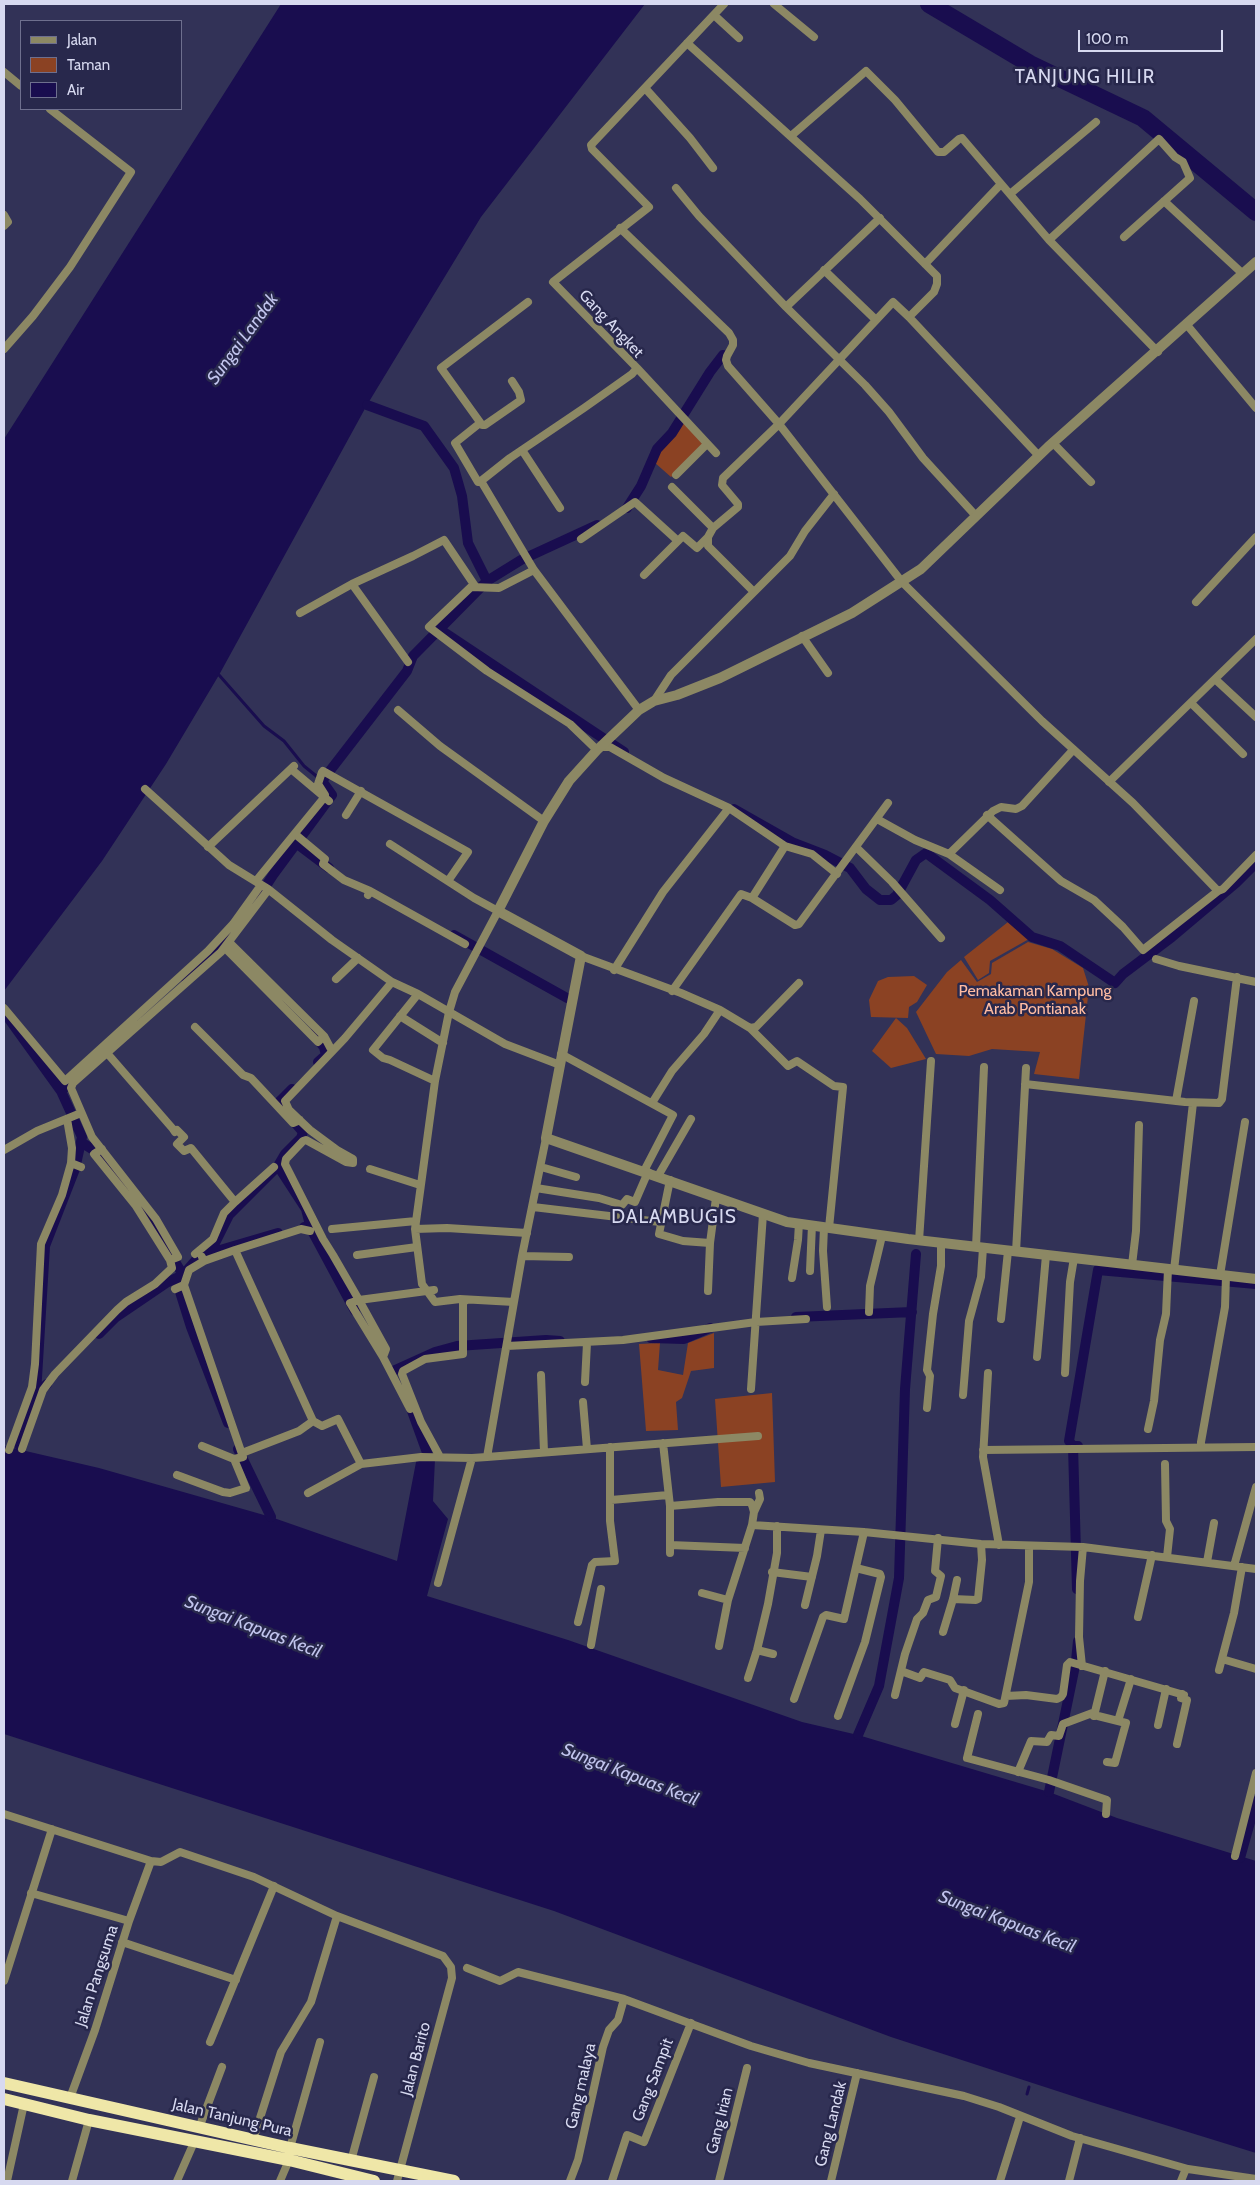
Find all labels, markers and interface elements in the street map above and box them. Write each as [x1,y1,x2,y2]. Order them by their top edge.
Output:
legend [20,20,182,110]
scale bar [1080,20,1225,52]
text: 100 m [1086,30,1128,48]
text: Jalan [67,31,97,49]
text: Taman [67,56,110,74]
district label: TANJUNG HILIR [1013,66,1157,88]
text: Air [67,81,84,99]
street label: Gang Angket [575,286,647,362]
water label: Sungai Landak [203,289,283,389]
park label: Pemakaman Kampung Arab Pontianak [959,981,1111,1019]
district label: DALAMBUGIS [610,1206,738,1228]
water label: Sungai Kapuas Kecil [182,1591,324,1663]
water label: Sungai Kapuas Kecil [559,1739,701,1811]
water label: Sungai Kapuas Kecil [936,1886,1078,1958]
street label: Jalan Pangsuma [72,1923,122,2029]
street label: Jalan Barito [397,2020,435,2098]
street label: Gang Sampit [628,2036,678,2124]
street label: Gang malaya [562,2041,600,2131]
street label: Gang Landak [811,2079,851,2169]
street label: Gang Irian [702,2086,738,2156]
street label: Jalan Tanjung Pura [170,2095,294,2141]

